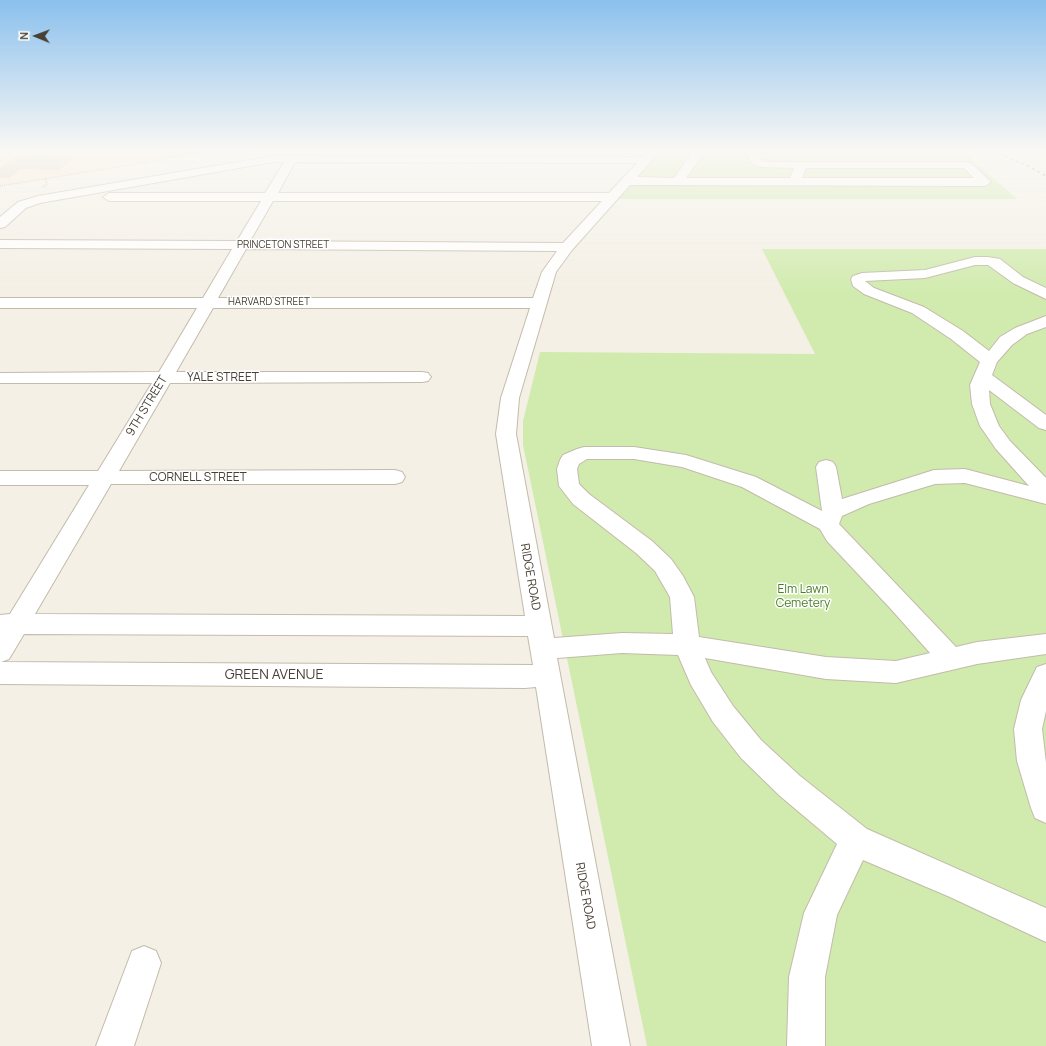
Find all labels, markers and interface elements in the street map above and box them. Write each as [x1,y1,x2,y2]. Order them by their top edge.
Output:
north arrow [16,16,56,56]
text: N [16,32,31,40]
street label: PRINCETON STREET [237,239,329,251]
street label: HARVARD STREET [228,296,310,308]
street label: YALE STREET [187,371,259,385]
street label: 9TH STREET [123,373,171,439]
street label: CORNELL STREET [149,471,247,485]
street label: RIDGE ROAD [517,542,543,612]
park label: Elm Lawn Cemetery [776,583,830,611]
street label: GREEN AVENUE [225,667,323,683]
street label: RIDGE ROAD [572,861,598,931]

